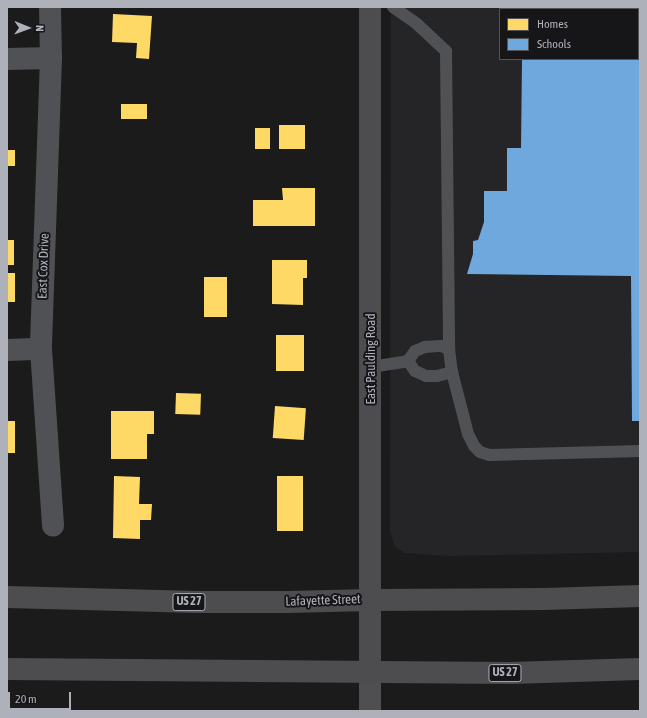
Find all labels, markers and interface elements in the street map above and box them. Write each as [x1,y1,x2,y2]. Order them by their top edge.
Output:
north arrow [8,8,48,48]
legend [499,8,639,60]
text: Homes [537,17,568,31]
text: N [34,25,46,32]
text: Schools [537,37,571,51]
street label: East Cox Drive [35,233,53,299]
street label: East Paulding Road [363,313,379,405]
road number: US 27 [172,592,206,612]
street label: Lafayette Street [285,592,361,610]
road number: US 27 [488,663,522,683]
scale bar [10,684,73,710]
text: 20 m [15,692,37,706]

